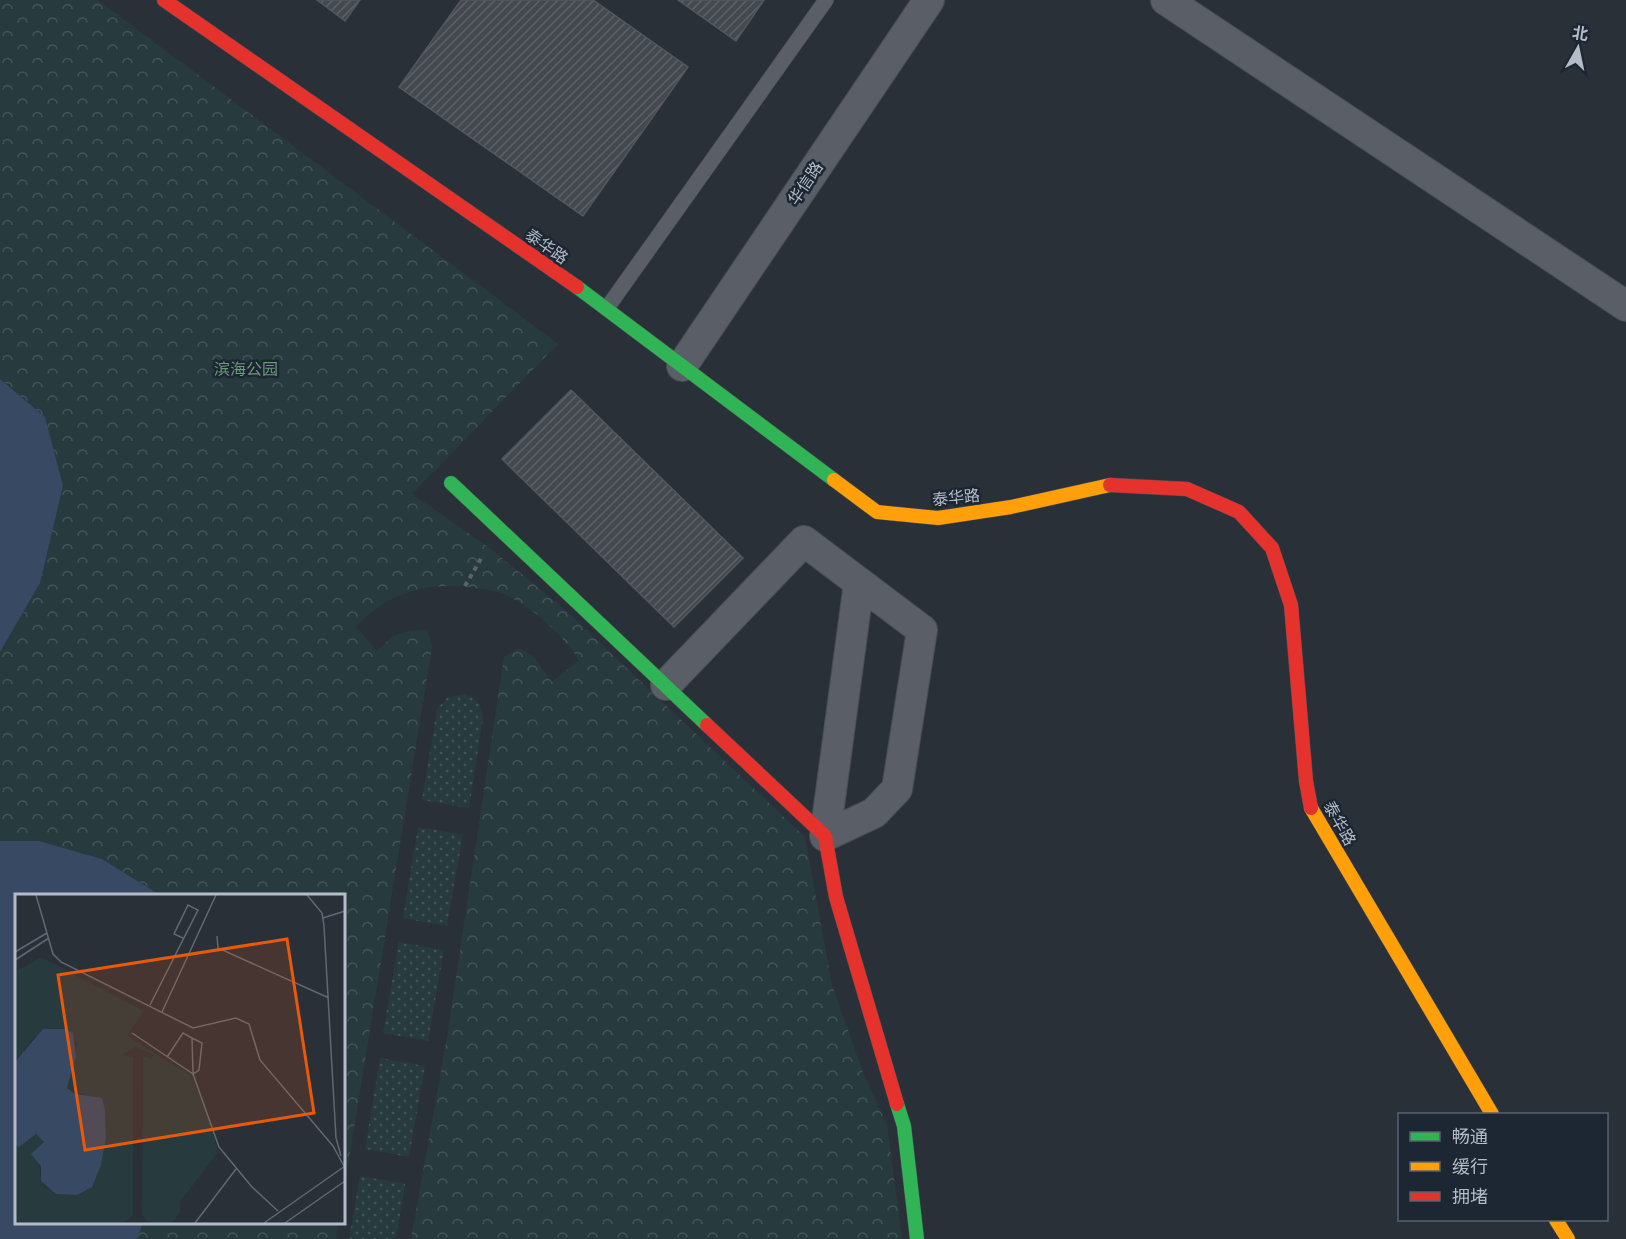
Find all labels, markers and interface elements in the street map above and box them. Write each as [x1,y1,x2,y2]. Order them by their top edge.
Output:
north arrow [1548,18,1608,78]
text: 北 [1571,21,1590,45]
street label: 华信路 [782,157,828,209]
street label: 泰华路 [521,223,573,269]
park label: 滨海公园 [214,358,278,380]
street label: 泰华路 [931,484,981,510]
street label: 泰华路 [1319,797,1361,849]
inset map [15,894,345,1224]
legend [1398,1113,1608,1221]
text: 畅通 [1452,1124,1488,1149]
text: 缓行 [1452,1154,1488,1179]
text: 拥堵 [1452,1184,1488,1209]

